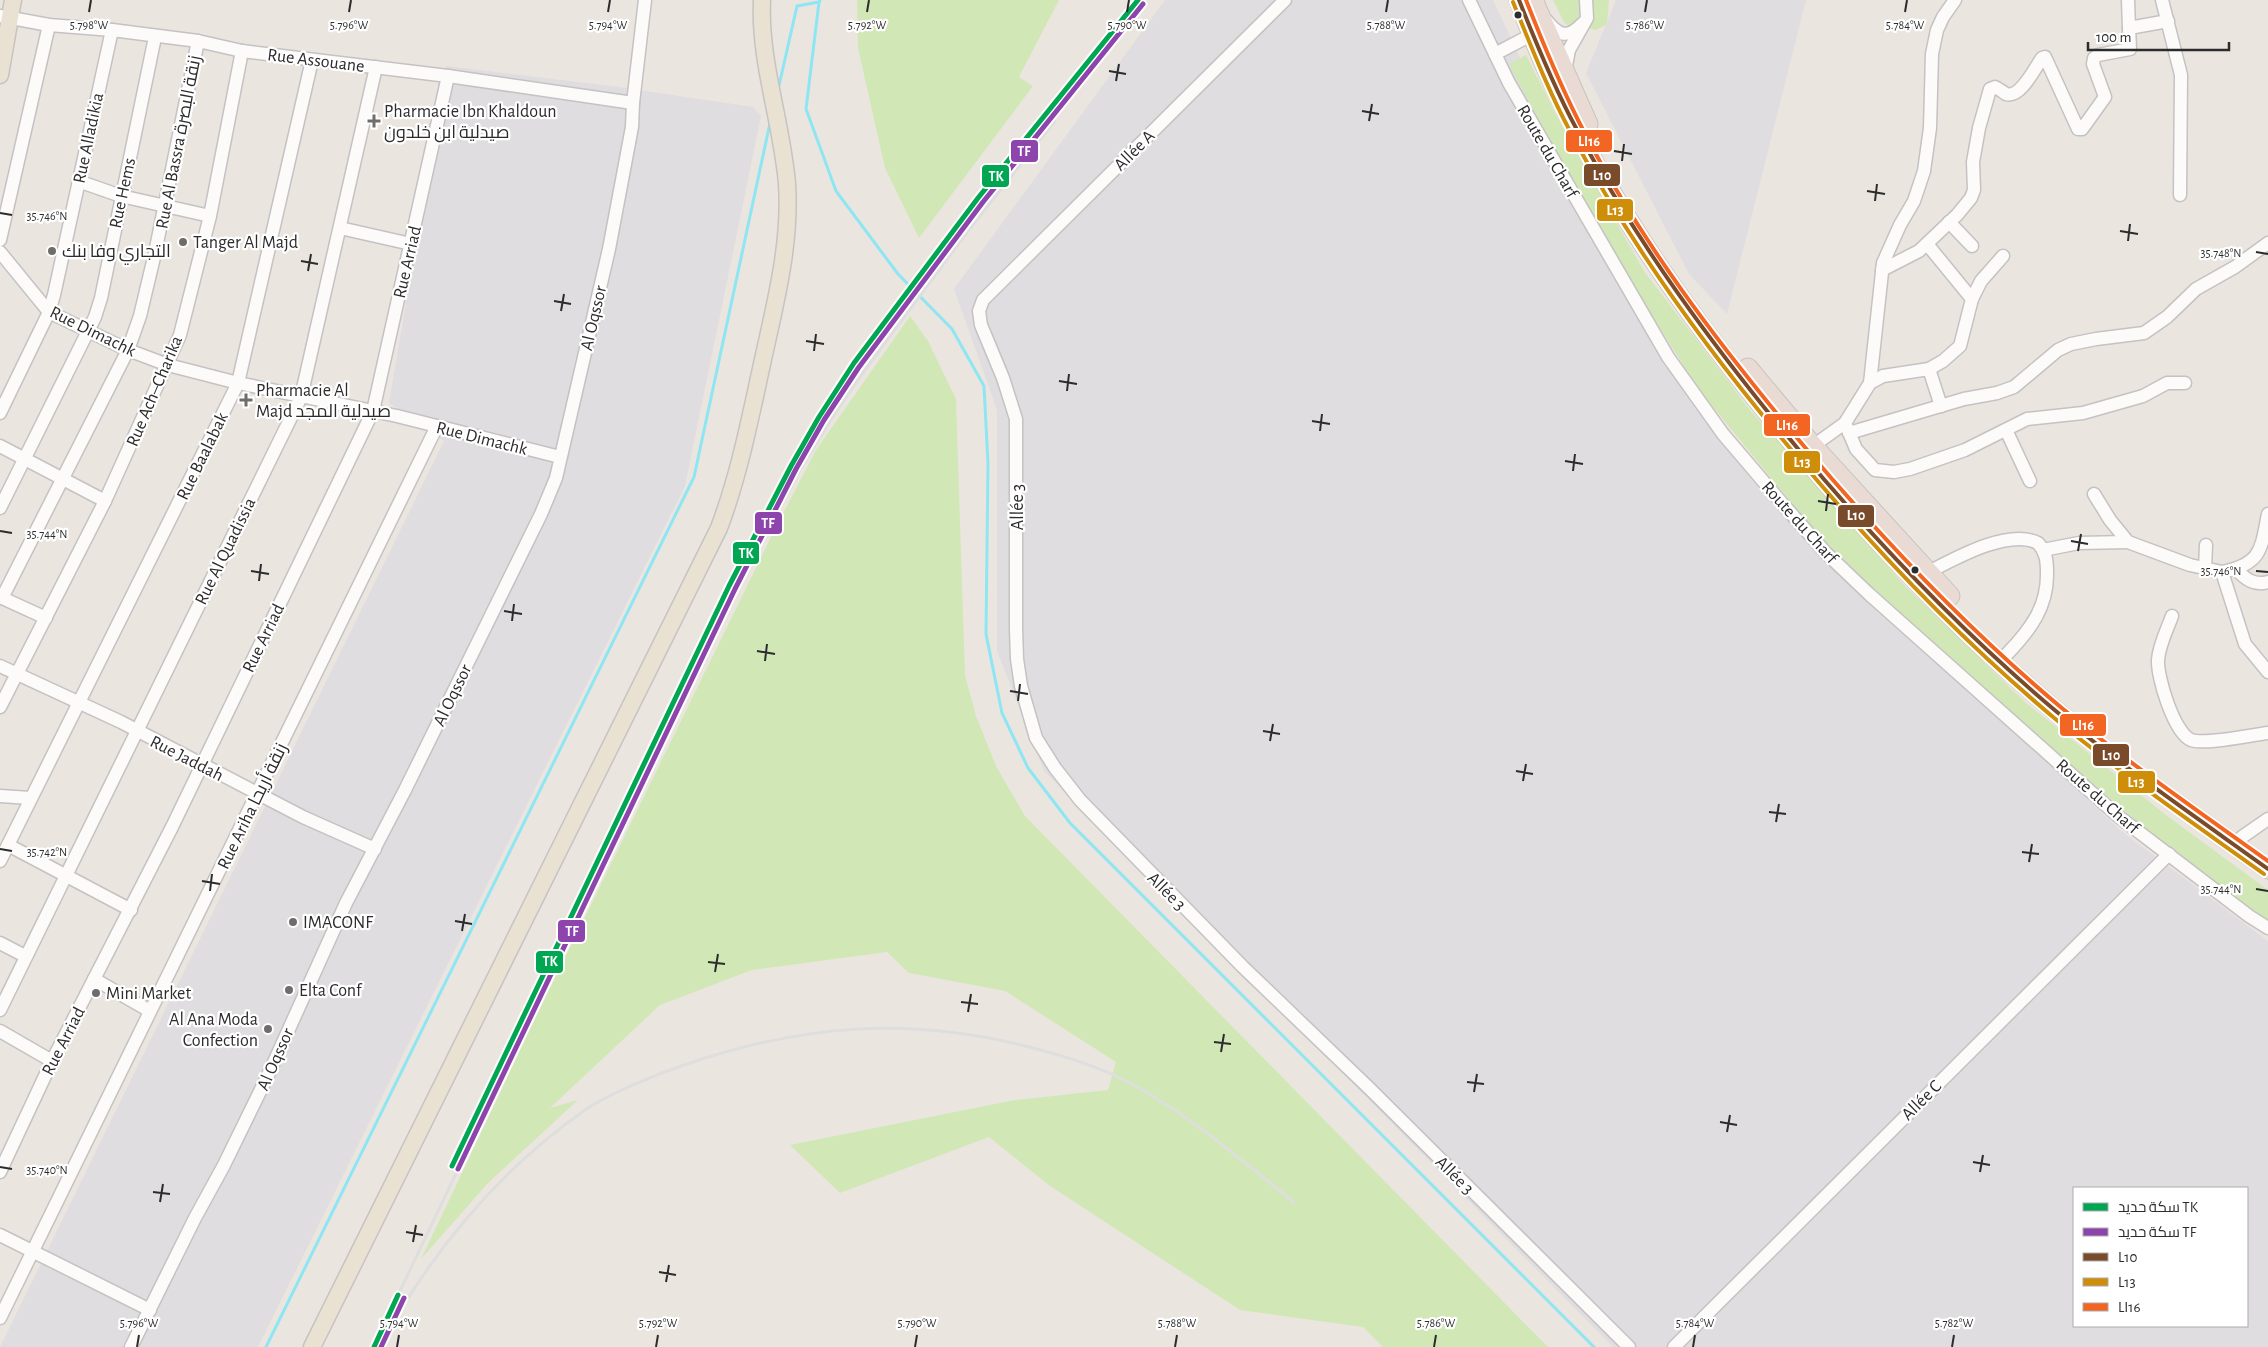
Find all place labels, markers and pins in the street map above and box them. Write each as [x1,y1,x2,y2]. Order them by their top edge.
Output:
unlabelled marker [1513,10,1523,20]
place label: Pharmacie Ibn Khaldoun صيدلية ابن خلدون [384,103,556,143]
marker: Pharmacie Ibn Khaldoun صيدلية ابن خلدون [368,115,380,127]
place label: Tanger Al Majd [193,234,298,252]
marker: Tanger Al Majd [177,236,189,248]
place label: التجاري وفا بنك [62,243,171,265]
marker: التجاري وفا بنك [46,245,58,257]
place label: Pharmacie Al Majd صيدلية المجد [256,382,391,421]
marker: Pharmacie Al Majd صيدلية المجد [240,394,252,406]
unlabelled marker [1910,565,1920,575]
place label: IMACONF [303,914,373,932]
marker: IMACONF [287,916,299,928]
place label: Elta Conf [299,982,363,1000]
marker: Elta Conf [283,984,295,996]
place label: Mini Market [106,985,191,1003]
marker: Mini Market [90,987,102,999]
place label: Al Ana Moda Confection [169,1011,258,1050]
marker: Al Ana Moda Confection [262,1023,274,1035]

